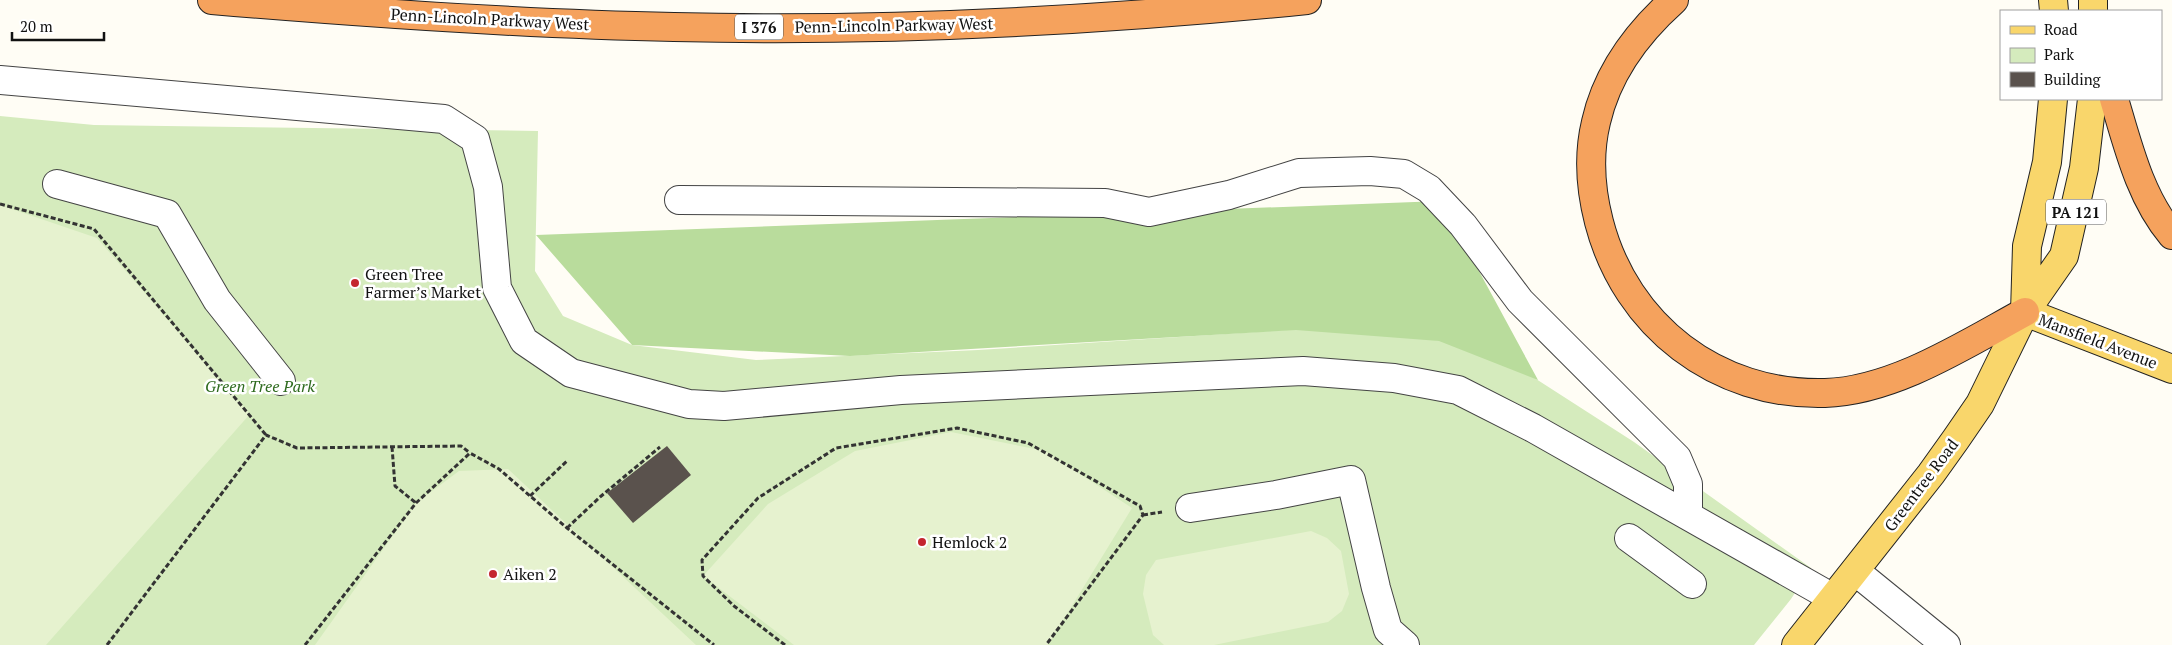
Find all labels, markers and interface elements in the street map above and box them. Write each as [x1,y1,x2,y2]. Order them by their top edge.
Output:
street label: Penn-Lincoln Parkway West [390,3,590,35]
scale bar [12,10,105,42]
legend [2000,10,2162,100]
street label: Penn-Lincoln Parkway West [794,12,994,38]
road number: I 376 [735,15,783,40]
text: 20 m [20,16,53,36]
text: Road [2044,19,2077,39]
text: Park [2044,44,2074,64]
text: Building [2044,69,2102,89]
road number: PA 121 [2046,200,2106,224]
place label: Green Tree Farmer’s Market [365,263,481,303]
marker: Green Tree Farmer’s Market [349,277,361,289]
street label: Mansfield Avenue [2035,308,2161,374]
park label: Green Tree Park [205,375,315,397]
street label: Greentree Road [1879,434,1963,536]
place label: Hemlock 2 [932,531,1007,553]
marker: Hemlock 2 [916,536,928,548]
place label: Aiken 2 [503,563,557,585]
marker: Aiken 2 [487,568,499,580]

